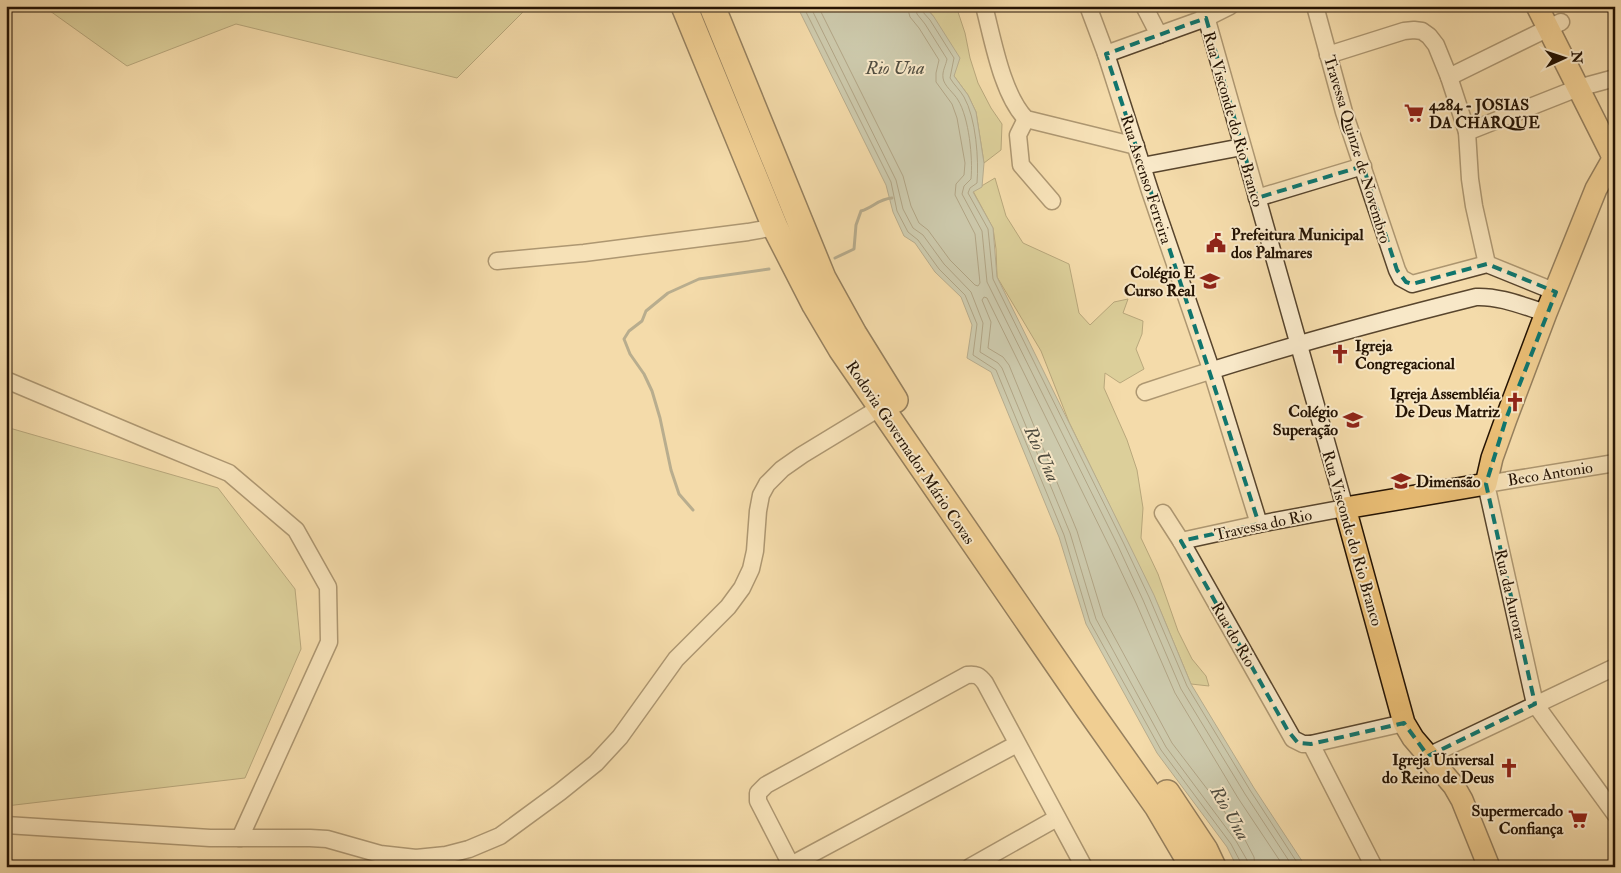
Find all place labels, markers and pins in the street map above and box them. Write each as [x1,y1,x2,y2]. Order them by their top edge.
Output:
place label: 4284 - JOSIAS DA CHARQUE [1428,95,1540,133]
supermarket icon: 4284 - JOSIAS DA CHARQUE [1403,102,1425,124]
place label: Prefeitura Municipal dos Palmares [1231,225,1364,263]
public building icon: Prefeitura Municipal dos Palmares [1205,232,1227,254]
place label: Colégio E Curso Real [1124,263,1196,301]
school or university icon: Colégio E Curso Real [1199,270,1221,292]
place label: Igreja Congregacional [1355,336,1456,375]
church icon: Igreja Congregacional [1329,343,1351,365]
place label: Igreja Assembléia De Deus Matriz [1390,384,1500,422]
church icon: Igreja Assembléia De Deus Matriz [1504,391,1526,413]
place label: Colégio Superação [1273,402,1338,441]
school or university icon: Colégio Superação [1342,409,1364,431]
school or university icon: Dimensão [1390,470,1412,492]
place label: Dimensão [1416,472,1481,492]
place label: Igreja Universal do Reino de Deus [1382,750,1495,788]
church icon: Igreja Universal do Reino de Deus [1498,757,1520,779]
place label: Supermercado Confiança [1472,801,1563,839]
supermarket icon: Supermercado Confiança [1567,808,1589,830]

